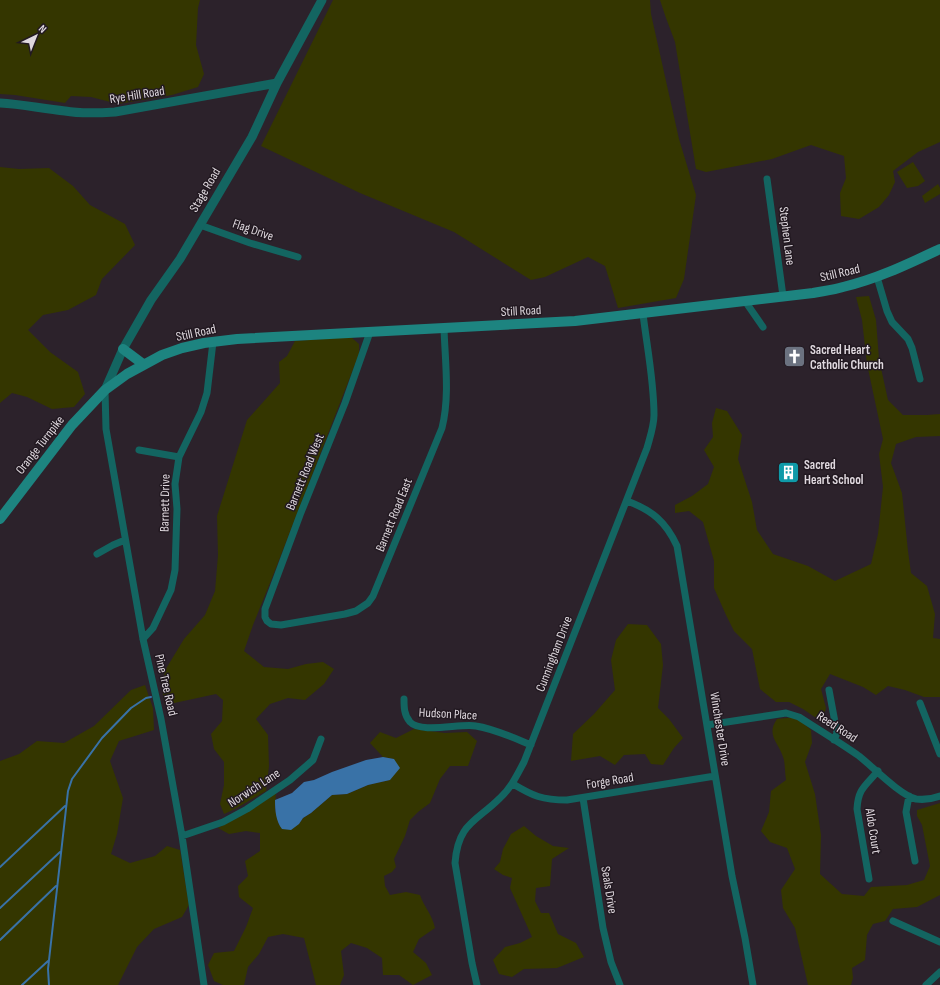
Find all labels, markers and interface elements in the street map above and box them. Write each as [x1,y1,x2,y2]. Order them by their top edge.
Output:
north arrow [16,16,56,56]
text: N [36,22,49,36]
street label: Rye Hill Road [108,83,166,107]
street label: Stage Road [186,165,224,215]
street label: Stephen Lane [775,206,799,266]
street label: Flag Drive [230,216,276,244]
street label: Still Road [818,261,862,285]
street label: Still Road [500,302,542,320]
street label: Still Road [175,321,217,345]
place label: Sacred Heart Catholic Church [810,342,884,373]
church icon: Sacred Heart Catholic Church [782,344,808,370]
street label: Orange Turnpike [12,413,68,477]
street label: Barnett Road West [282,431,328,513]
place label: Sacred Heart School [804,457,864,488]
building icon: Sacred Heart School [776,459,802,485]
street label: Barnett Drive [156,474,174,532]
street label: Barnett Road East [372,476,416,554]
street label: Cunningham Drive [532,614,576,694]
street label: Pine Tree Road [151,653,181,717]
street label: Winchester Drive [706,691,734,767]
street label: Hudson Place [418,704,478,724]
street label: Reed Road [814,708,860,746]
street label: Norwich Lane [225,765,283,811]
street label: Forge Road [585,769,635,793]
street label: Aldo Court [861,806,884,855]
street label: Seals Drive [597,865,621,915]

